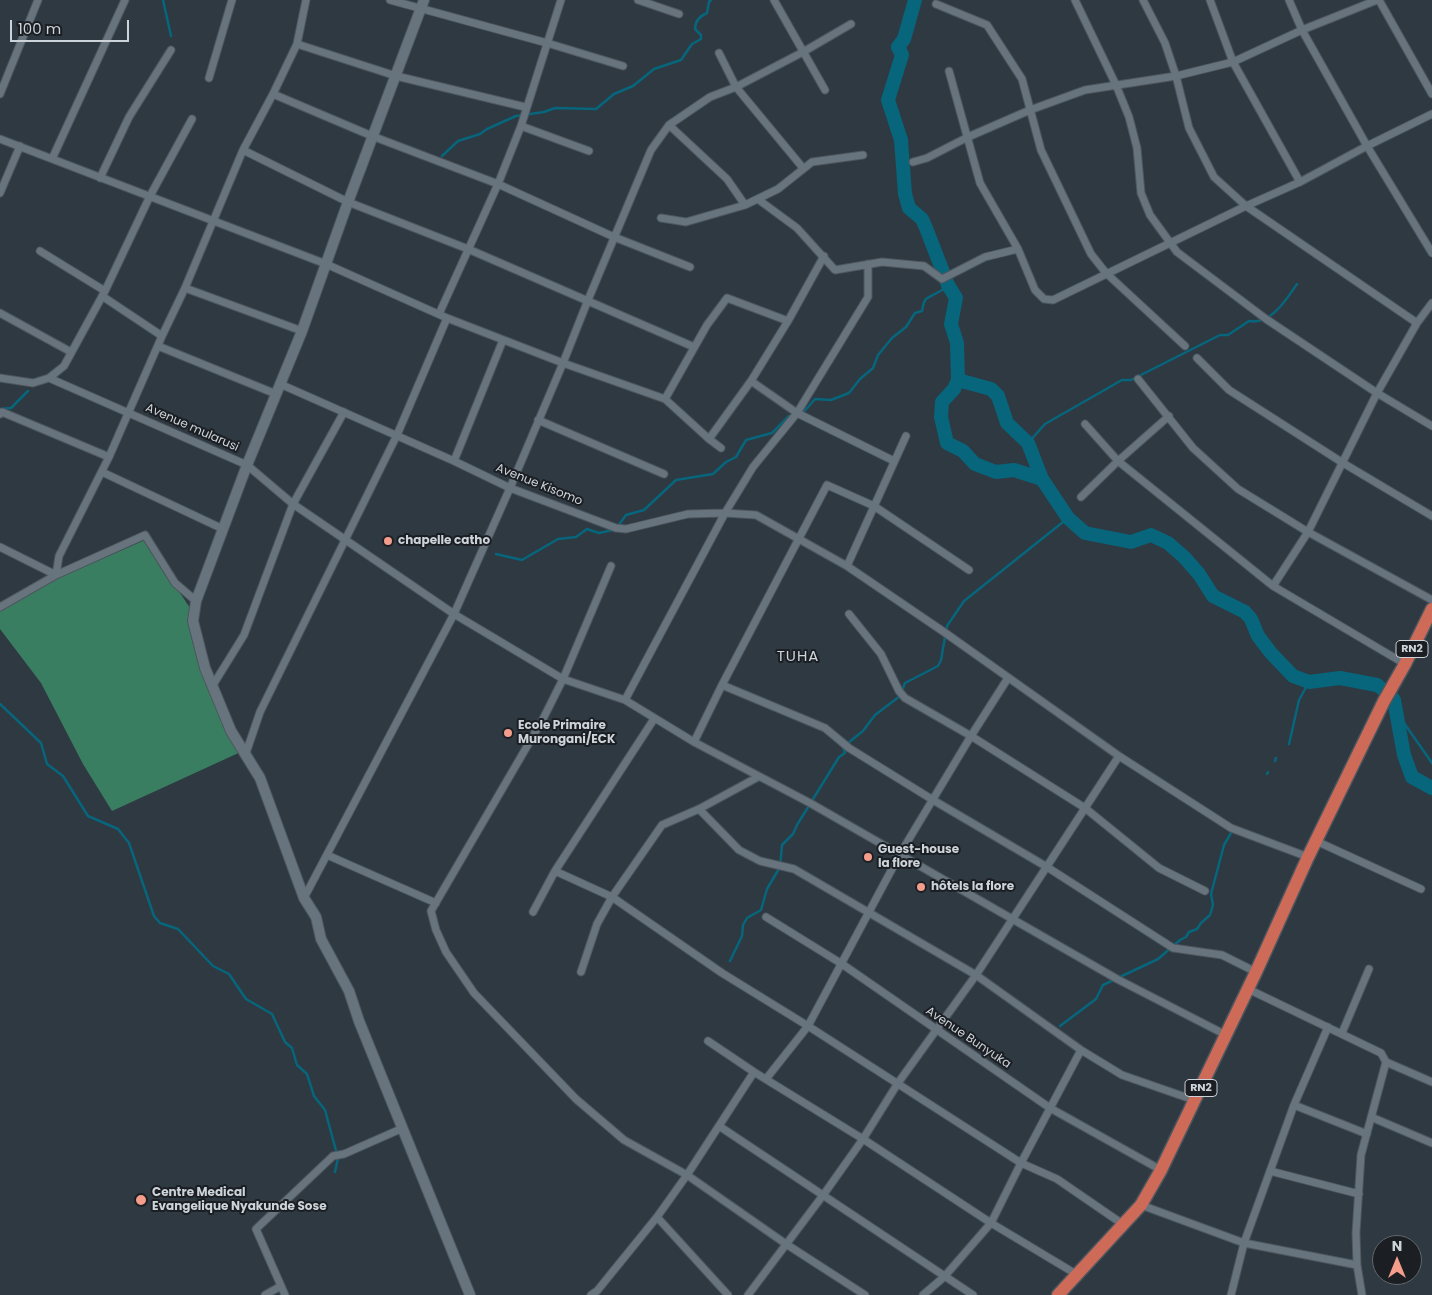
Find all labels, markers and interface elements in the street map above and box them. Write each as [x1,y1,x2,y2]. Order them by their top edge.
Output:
scale bar [12,10,131,42]
text: 100 m [18,18,61,39]
street label: Avenue mularusi [143,401,241,455]
street label: Avenue Kisomo [493,461,585,509]
place label: chapelle catho [398,534,490,548]
marker: chapelle catho [382,535,394,547]
road number: RN2 [1396,641,1428,658]
district label: TUHA [776,648,820,666]
place label: Ecole Primaire Murongani/ECK [518,719,615,747]
marker: Ecole Primaire Murongani/ECK [502,727,514,739]
place label: Guest-house la flore [878,843,959,871]
marker: Guest-house la flore [862,851,874,863]
place label: hôtels la flore [931,880,1014,894]
marker: hôtels la flore [915,881,927,893]
street label: Avenue Bunyuka [923,1004,1013,1072]
road number: RN2 [1185,1080,1217,1096]
place label: Centre Medical Evangelique Nyakunde Sose [152,1186,327,1214]
marker: Centre Medical Evangelique Nyakunde Sose [134,1193,148,1207]
north arrow [1372,1235,1422,1285]
text: N [1392,1236,1402,1256]

